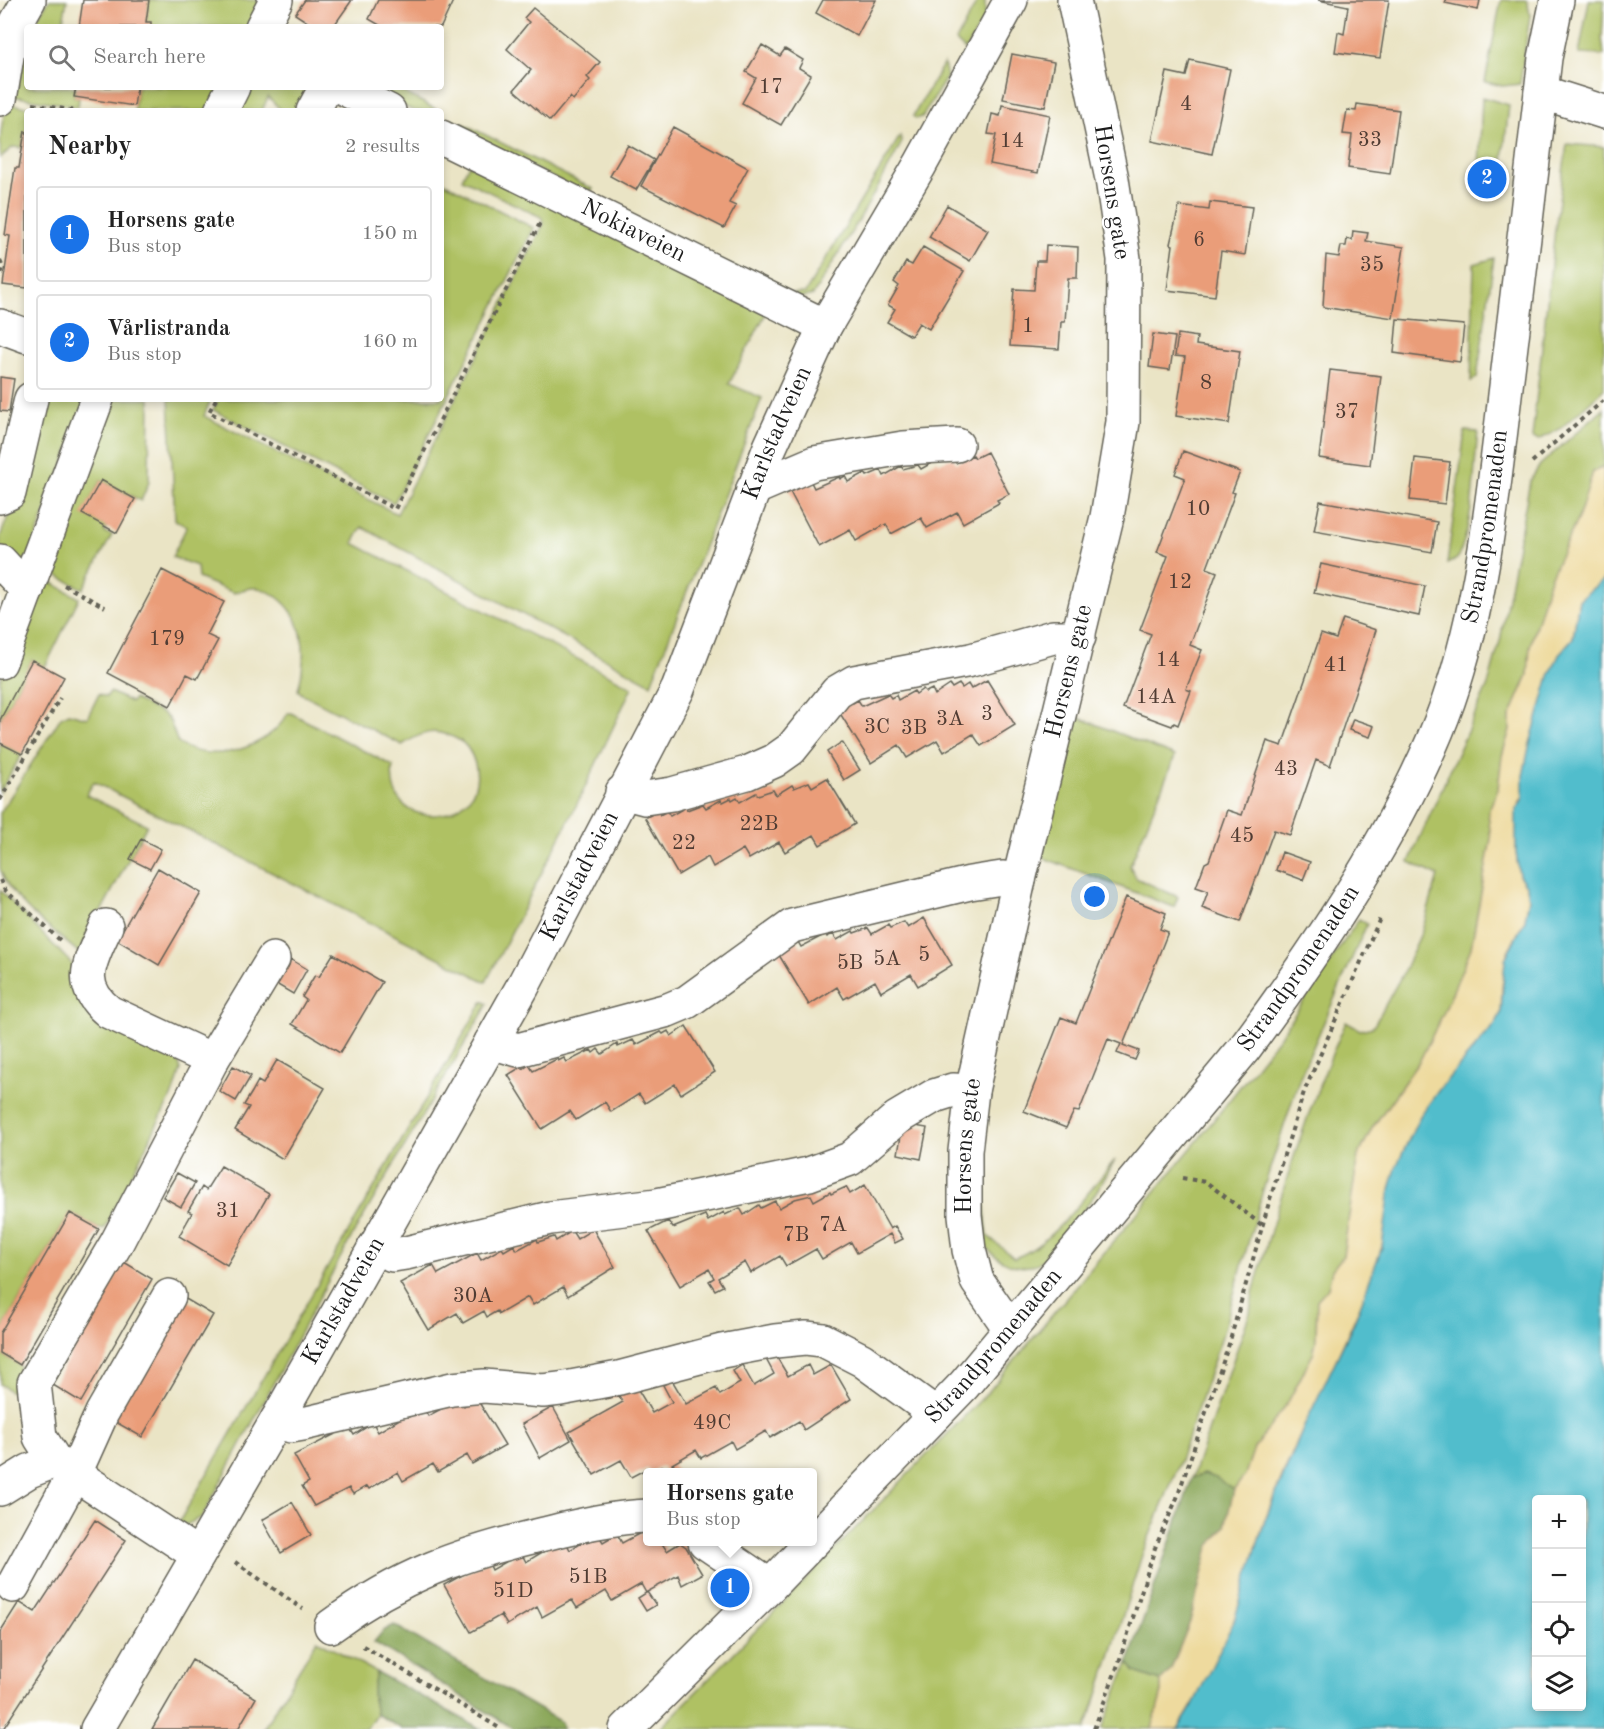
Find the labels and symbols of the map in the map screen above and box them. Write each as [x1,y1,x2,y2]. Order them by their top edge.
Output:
house number: 17 [759,77,783,98]
house number: 4 [1180,94,1192,115]
street label: Horsens gate [1088,123,1134,261]
house number: 33 [1358,130,1382,151]
house number: 14 [1000,131,1024,152]
pin: 2 [1468,156,1506,201]
street label: Nokiaveien [577,196,689,267]
house number: 6 [1193,230,1205,251]
house number: 35 [1360,255,1384,276]
house number: 1 [1022,316,1034,337]
street label: Karlstadveien [739,363,817,503]
house number: 8 [1200,373,1212,394]
house number: 37 [1335,402,1359,423]
street label: Strandpromenaden [1459,429,1513,626]
house number: 10 [1186,499,1210,520]
house number: 12 [1168,572,1192,593]
street label: Horsens gate [1042,602,1097,741]
house number: 179 [149,629,185,650]
house number: 14 [1156,650,1180,671]
house number: 41 [1324,655,1348,676]
house number: 14A [1136,687,1176,708]
house number: 3 [981,704,993,725]
house number: 3A [936,709,964,730]
house number: 3C [864,717,890,738]
house number: 3B [901,718,927,739]
house number: 43 [1274,759,1298,780]
street label: Karlstadveien [537,808,624,945]
house number: 22B [740,814,778,835]
house number: 45 [1230,826,1254,847]
house number: 22 [672,833,696,854]
your location [1080,882,1109,911]
street label: Strandpromenaden [1234,882,1365,1057]
house number: 5 [918,945,930,966]
house number: 5A [873,949,901,970]
house number: 5B [837,953,863,974]
street label: Horsens gate [953,1076,987,1214]
house number: 31 [216,1201,240,1222]
house number: 7A [819,1215,847,1236]
house number: 7B [783,1225,809,1246]
street label: Karlstadveien [299,1233,390,1369]
street label: Strandpromenaden [921,1265,1067,1429]
house number: 30A [453,1286,493,1307]
house number: 49C [693,1413,731,1434]
pin: 1 [710,1566,750,1610]
house number: 51B [569,1567,607,1588]
house number: 51D [493,1581,533,1602]

